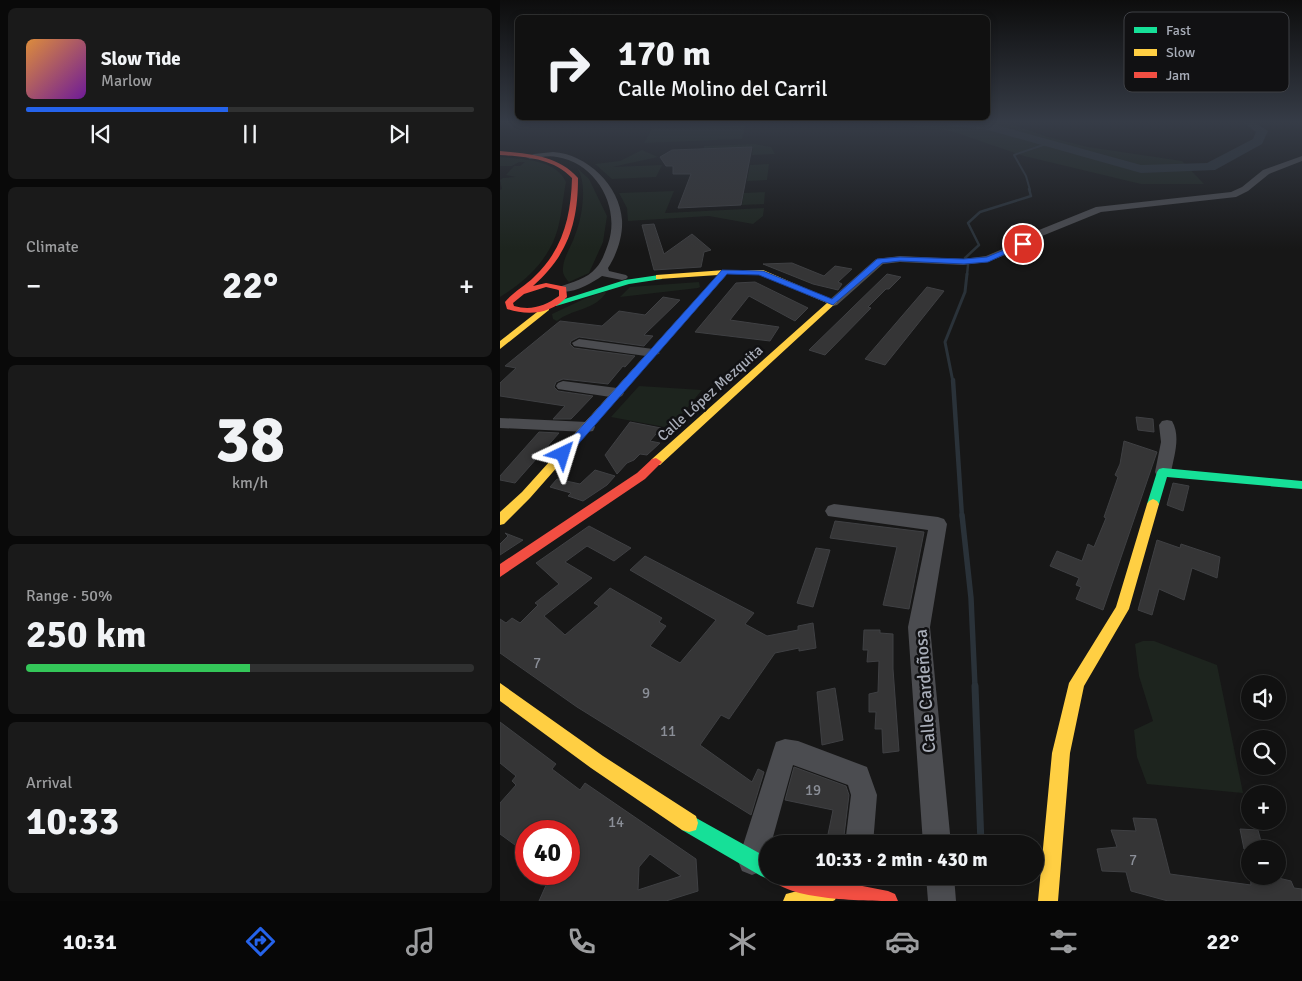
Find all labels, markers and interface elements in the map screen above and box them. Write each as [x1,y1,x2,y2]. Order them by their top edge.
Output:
legend [1124,12,1289,92]
text: Fast [1166,22,1191,39]
text: 170 m [618,32,711,75]
icon: right [535,35,600,100]
text: Slow [1166,44,1195,61]
text: Slow Tide [101,47,181,71]
text: Jam [1166,67,1190,84]
text: Marlow [101,71,152,91]
text: Calle Molino del Carril [618,75,828,102]
icon: previous [87,120,115,148]
icon: pause [236,120,264,148]
icon: next [385,120,413,148]
pin [1002,223,1044,265]
icon: arrive [1009,230,1037,258]
text: Climate [26,237,79,257]
text: 22° [222,262,278,309]
text: − [26,269,41,303]
text: + [459,269,474,303]
street label: Calle López Mezquita [654,341,766,445]
text: 38 [215,400,285,480]
position arrow [536,427,588,479]
text: km/h [232,473,268,493]
text: Range · 50% [26,586,112,606]
text: 250 km [26,611,147,658]
street label: Calle Cardeñosa [910,628,940,754]
house number: 7 [533,654,541,672]
map controls [1241,675,1286,885]
button: sound [1241,675,1286,720]
house number: 9 [642,684,650,702]
house number: 11 [660,722,676,740]
button: search [1241,730,1286,775]
text: Arrival [26,773,72,793]
house number: 19 [805,781,821,799]
button: + [1241,785,1286,830]
text: 10:33 [26,798,119,845]
house number: 14 [608,813,624,831]
speed limit sign: 40 [515,820,580,885]
button: − [1241,840,1286,885]
text: 10:33 · 2 min · 430 m [815,848,988,872]
house number: 7 [1129,851,1137,869]
icon: directions [243,924,278,959]
icon: music [403,924,438,959]
icon: phone [564,924,599,959]
icon: climate [725,924,760,959]
icon: car [885,924,920,959]
icon: filters [1046,924,1081,959]
text: 10:31 [63,928,117,955]
text: 22° [1207,928,1239,955]

